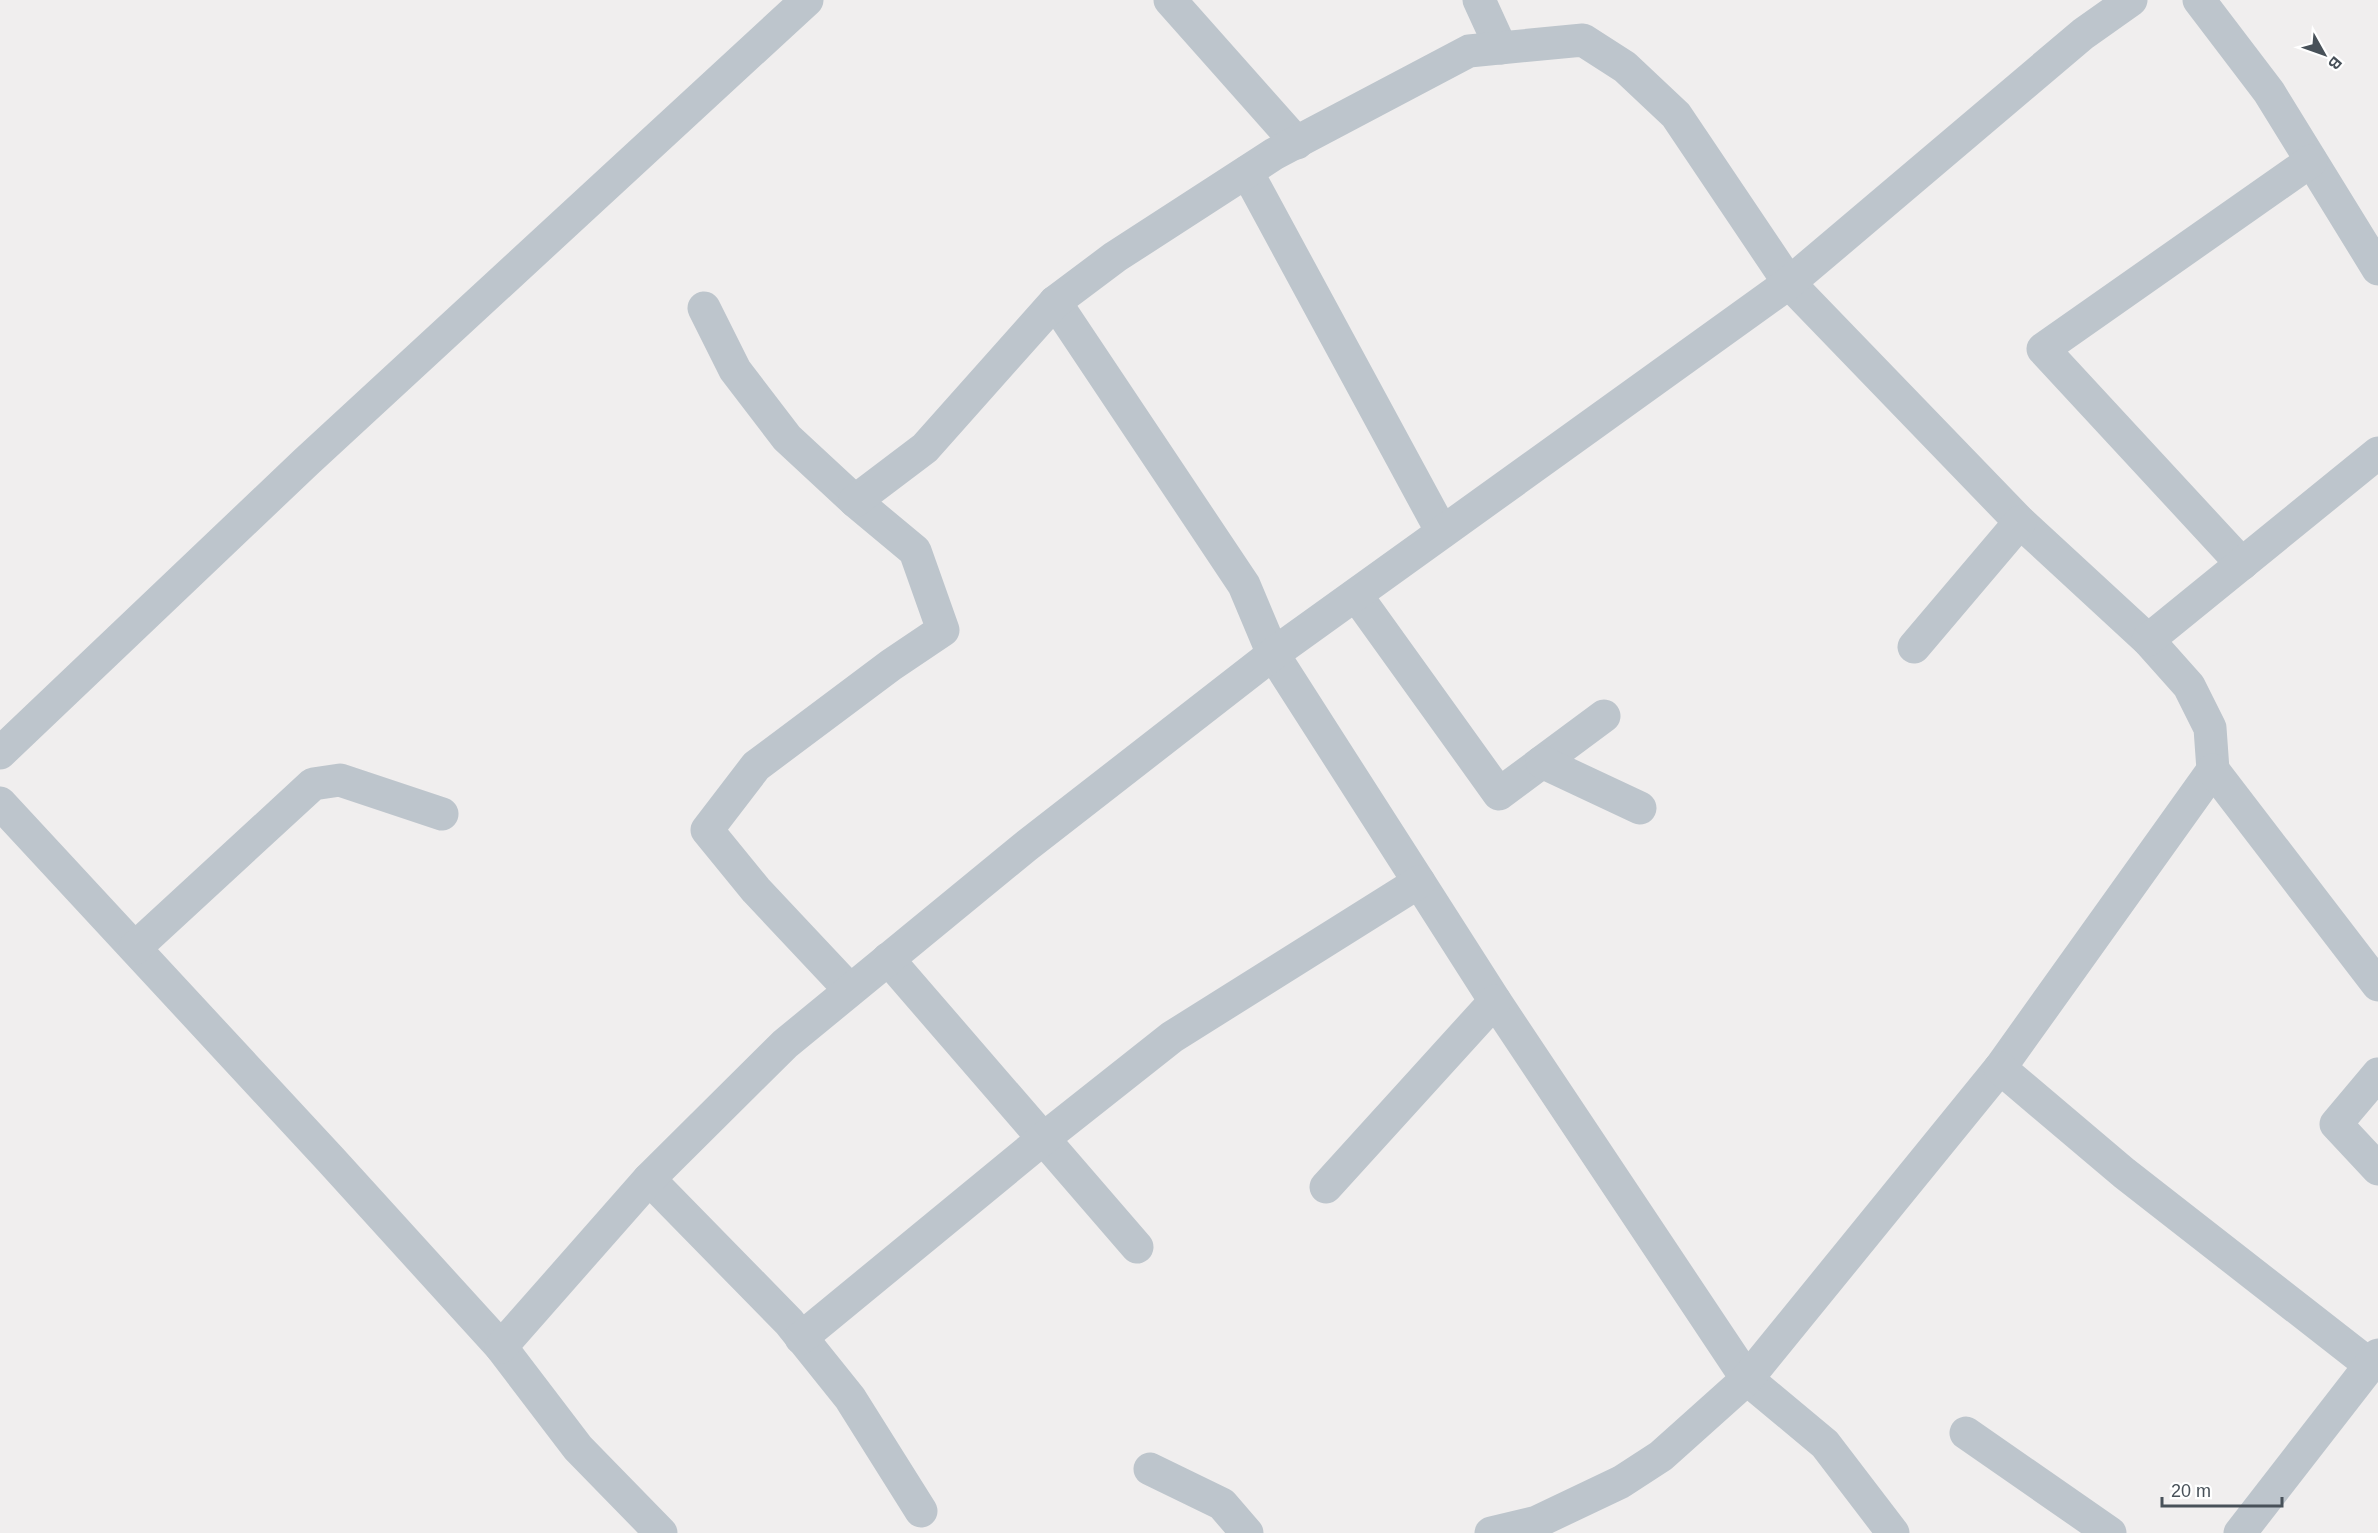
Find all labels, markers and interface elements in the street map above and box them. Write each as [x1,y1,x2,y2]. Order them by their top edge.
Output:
north arrow [2294,24,2354,84]
text: B [2325,53,2345,73]
scale bar [2162,1470,2282,1508]
text: 20 m [2171,1481,2211,1501]

